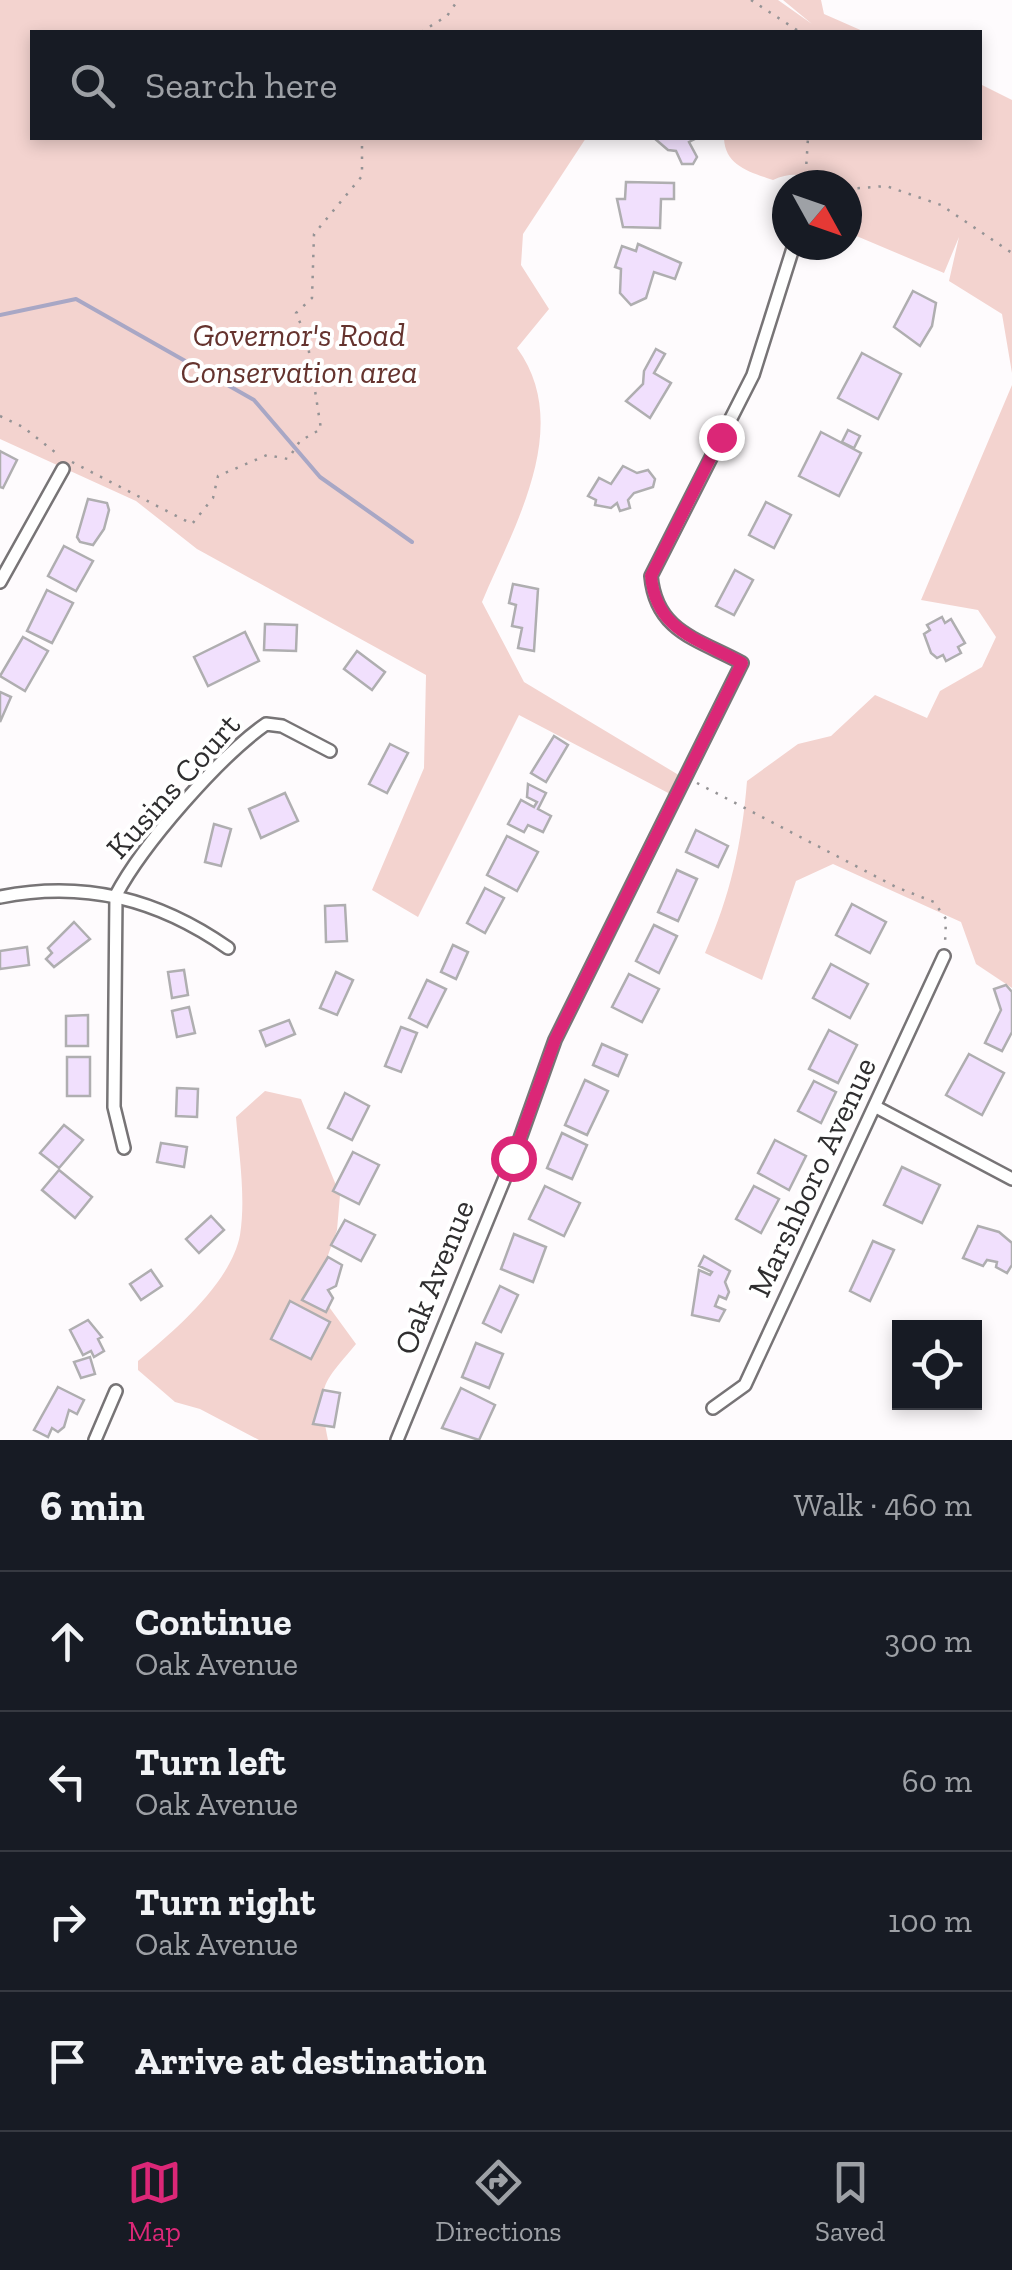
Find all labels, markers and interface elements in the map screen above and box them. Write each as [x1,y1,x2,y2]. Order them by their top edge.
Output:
search box [30,30,982,140]
icon: search [65,58,120,113]
text: Search here [145,62,337,108]
north arrow [772,170,862,260]
park label: Governor's Road Conservation area [181,316,417,391]
route end [699,415,745,461]
street label: Kusins Court [98,706,248,866]
street label: Marshboro Avenue [740,1051,884,1303]
route start [491,1136,537,1182]
street label: Oak Avenue [386,1194,482,1360]
map controls [892,1320,982,1410]
button: locate [892,1320,982,1410]
text: 6 min [40,1480,145,1531]
text: Walk · 460 m [794,1486,972,1524]
text: Continue [135,1599,292,1645]
icon: ahead [40,1614,95,1669]
text: 300 m [885,1622,972,1660]
text: Oak Avenue [135,1645,298,1683]
text: Turn left [135,1739,286,1785]
icon: left [40,1754,95,1809]
text: 60 m [902,1762,972,1800]
text: Oak Avenue [135,1785,298,1823]
text: Turn right [135,1879,315,1925]
icon: right [40,1894,95,1949]
text: 100 m [888,1902,972,1940]
text: Oak Avenue [135,1925,298,1963]
icon: arrive [40,2034,95,2089]
text: Arrive at destination [135,2038,486,2084]
tab: Map [127,2155,182,2248]
tab: Directions [435,2155,562,2248]
tab: Saved [815,2155,885,2248]

